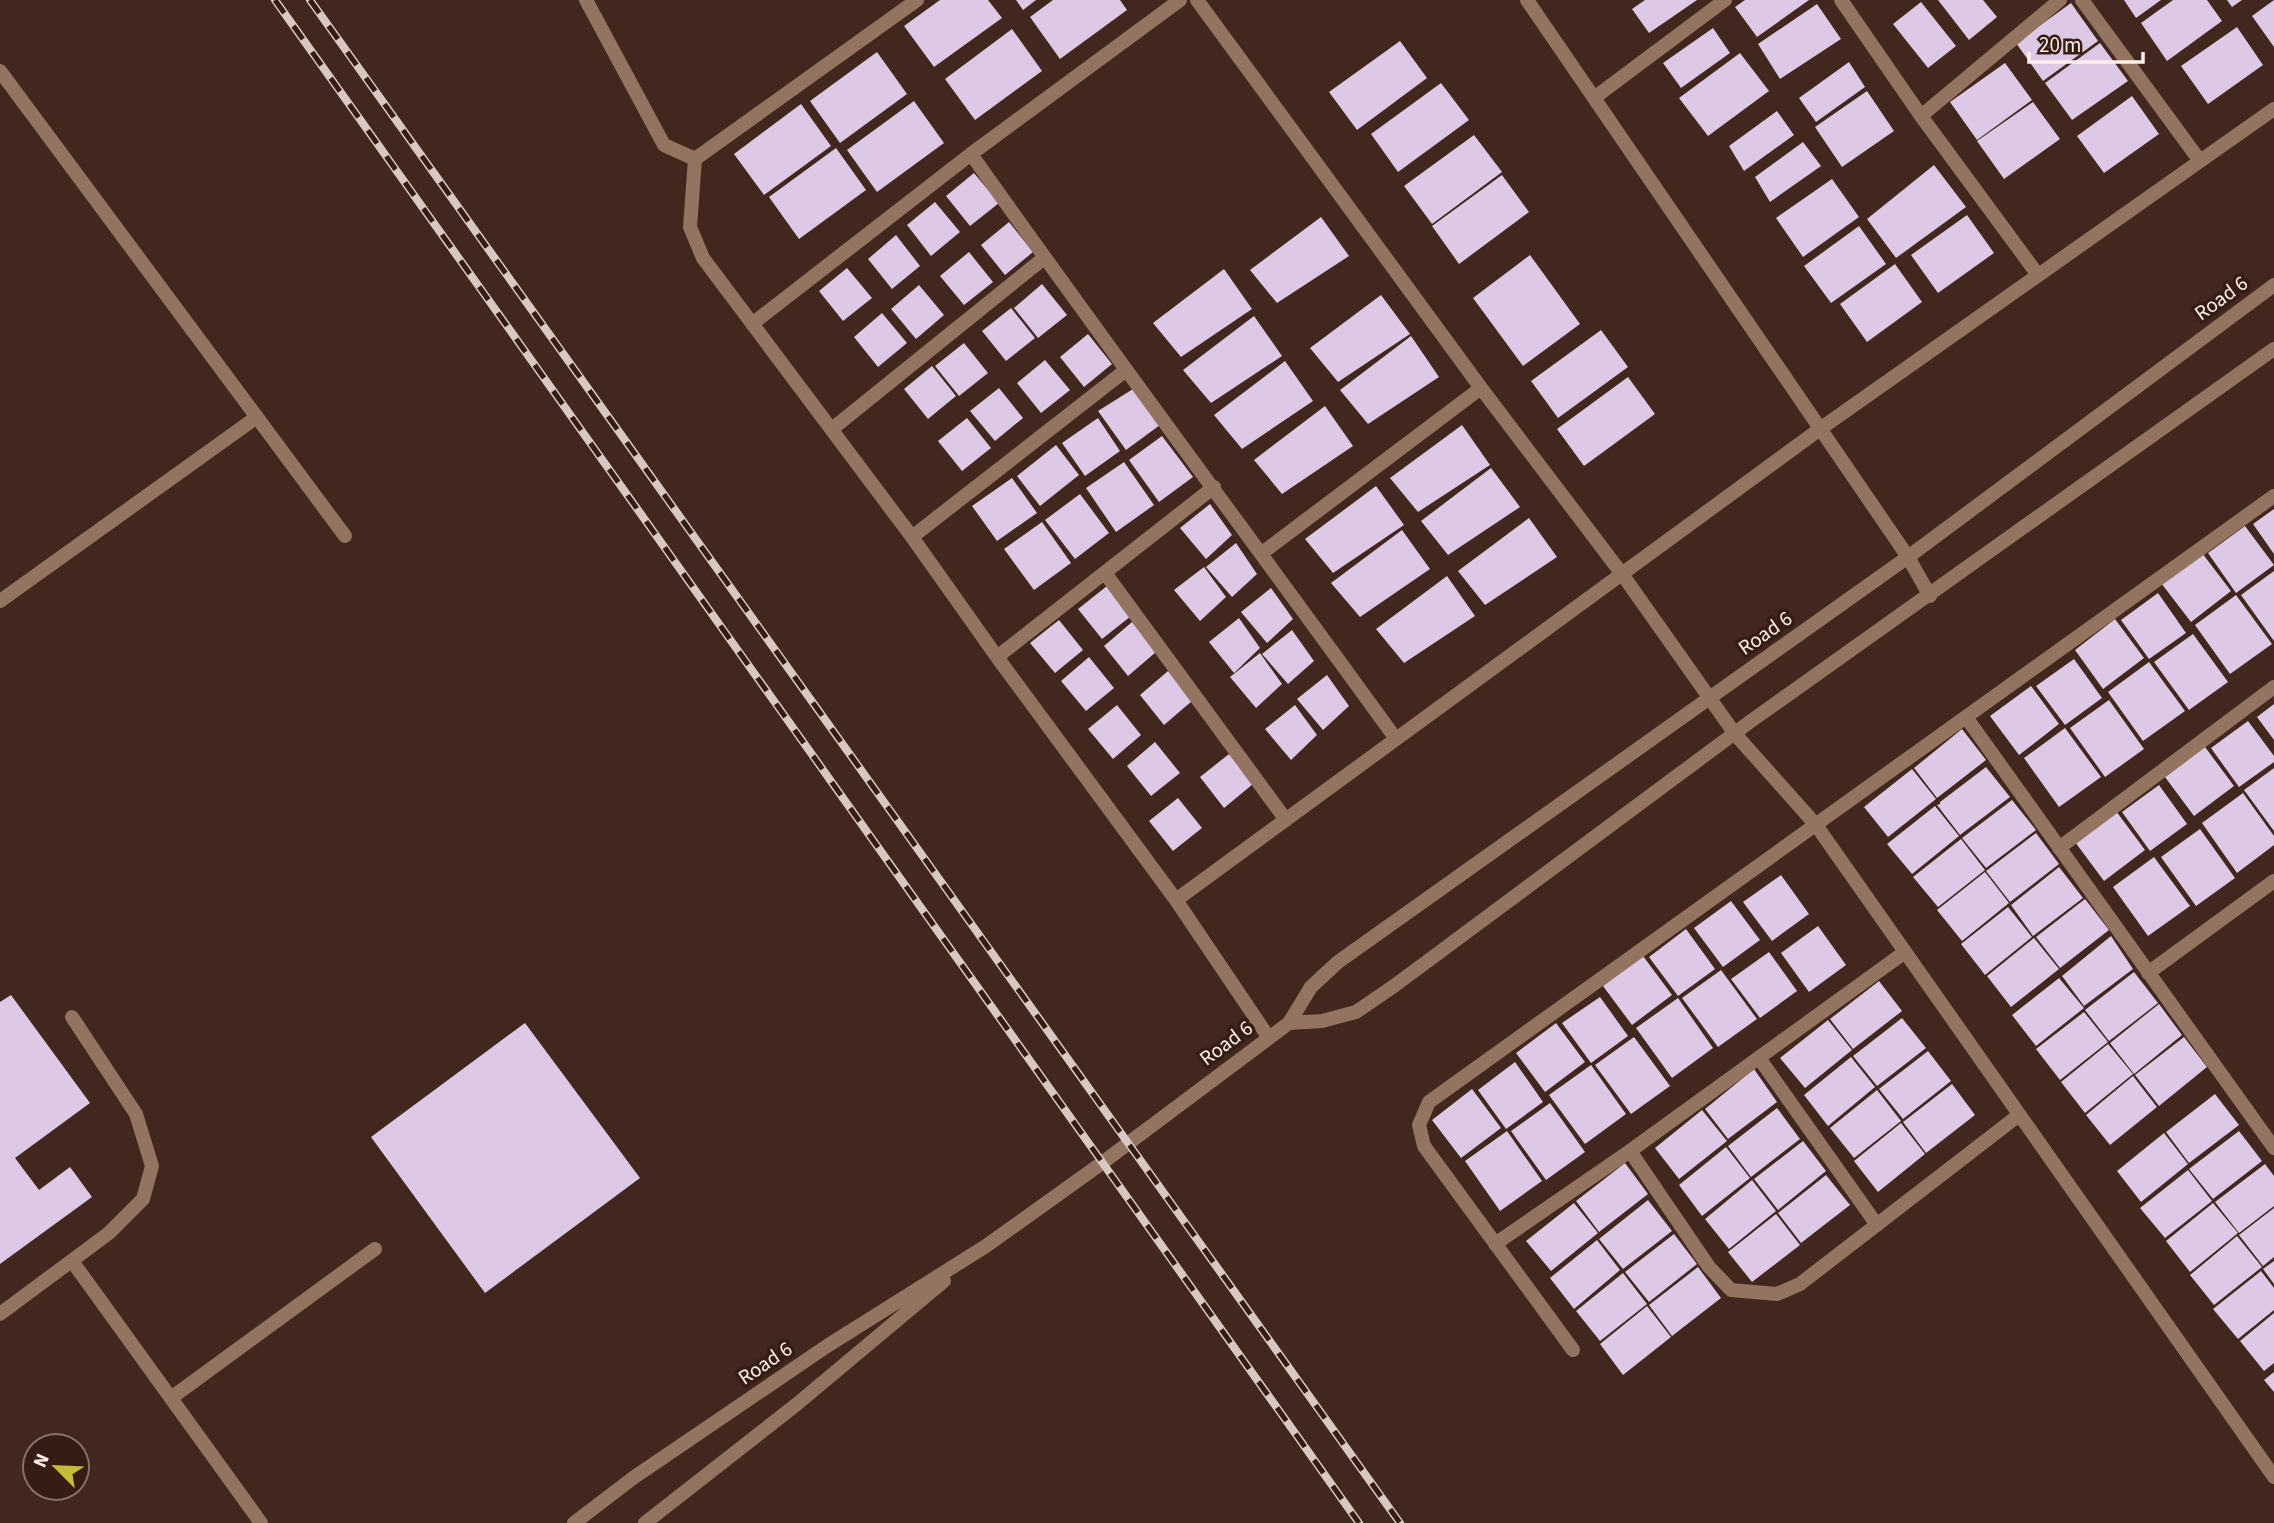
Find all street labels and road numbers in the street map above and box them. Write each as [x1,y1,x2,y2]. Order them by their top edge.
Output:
street label: Road 6 [2188,268,2254,328]
street label: Road 6 [1732,604,1798,662]
street label: Road 6 [1193,1013,1259,1073]
street label: Road 6 [732,1334,798,1392]

